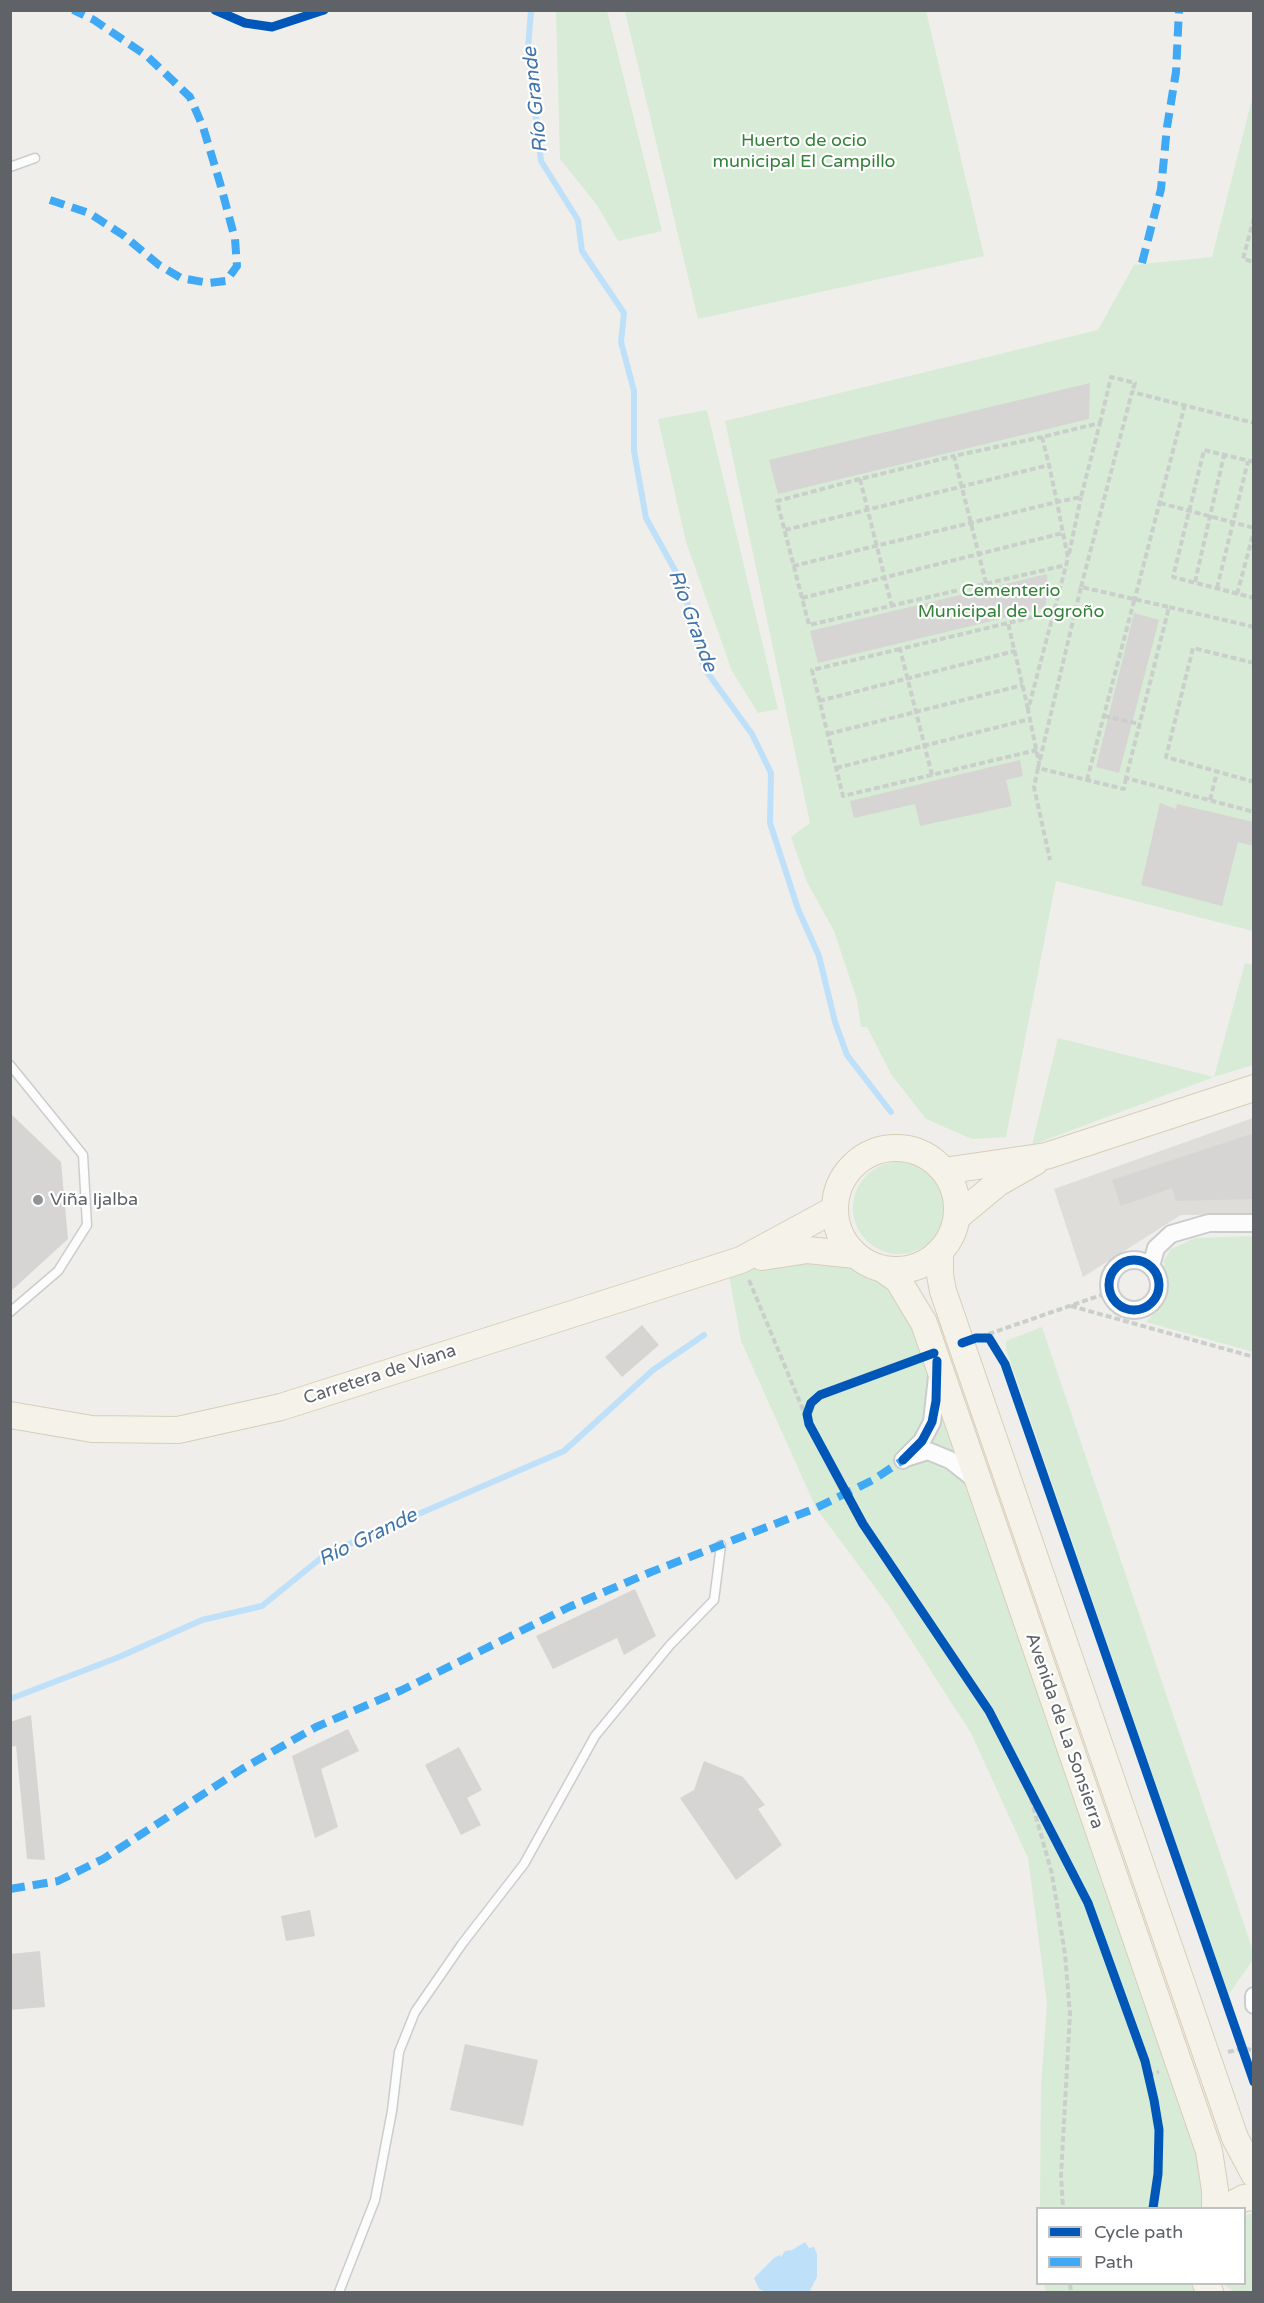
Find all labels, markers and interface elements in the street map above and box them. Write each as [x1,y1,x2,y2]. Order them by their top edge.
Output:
water label: Río Grande [518,46,554,154]
park label: Huerto de ocio municipal El Campillo [712,130,896,172]
water label: Río Grande [662,567,722,675]
park label: Cementerio Municipal de Logroño [918,580,1104,622]
place label: Viña Ijalba [50,1189,138,1211]
marker: Viña Ijalba [31,1193,45,1207]
street label: Carretera de Viana [301,1340,459,1410]
water label: Río Grande [315,1504,421,1572]
street label: Avenida de La Sonsierra [1020,1630,1108,1832]
legend [1036,2207,1246,2285]
text: Cycle path [1094,2221,1183,2243]
text: Path [1094,2251,1133,2273]

